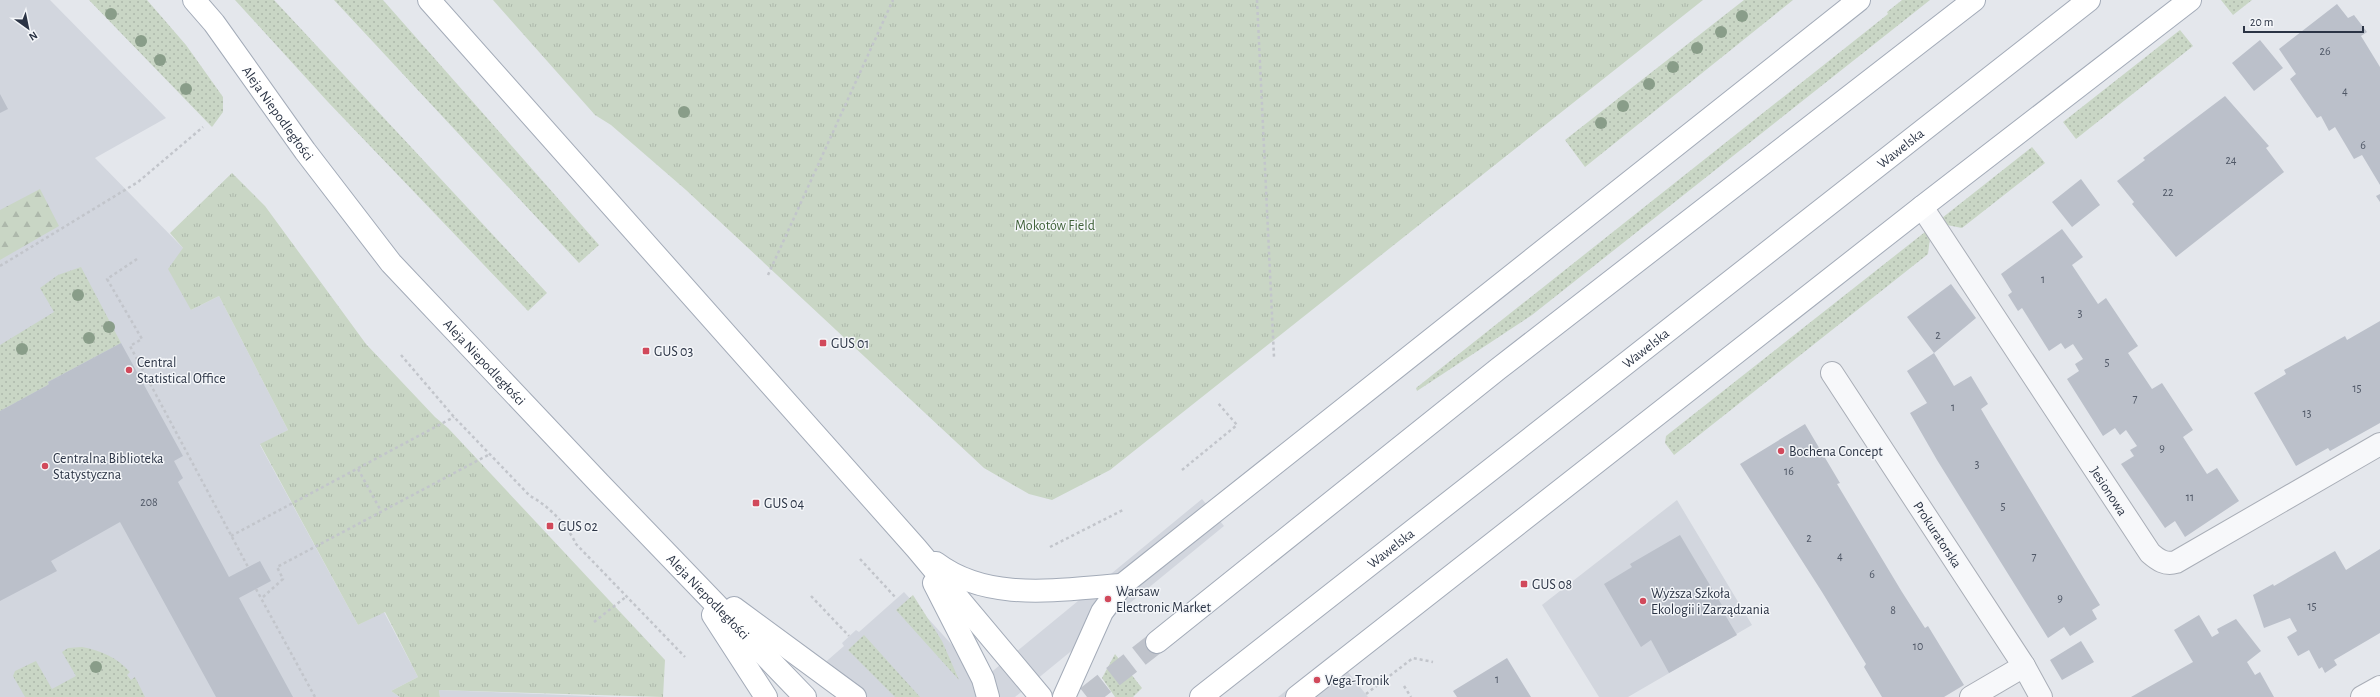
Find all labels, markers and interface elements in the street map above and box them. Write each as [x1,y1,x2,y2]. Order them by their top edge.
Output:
north arrow [8,8,48,48]
scale bar [2244,8,2363,34]
text: 20 m [2250,16,2273,28]
text: N [27,29,39,43]
house number: 26 [2319,45,2331,57]
street label: Aleja Niepodległości [239,64,316,164]
house number: 4 [2342,85,2348,97]
street label: Wawelska [1875,126,1927,171]
house number: 6 [2360,139,2366,151]
house number: 24 [2225,154,2237,166]
house number: 22 [2163,186,2174,198]
park label: Mokotów Field [1015,219,1095,233]
house number: 1 [2041,273,2045,285]
house number: 3 [2078,307,2083,319]
street label: Aleja Niepodległości [440,317,528,408]
street label: Wawelska [1620,326,1672,371]
house number: 2 [1935,329,1941,341]
place label: GUS 01 [831,337,869,351]
marker: GUS 01 [818,338,828,348]
place label: GUS 03 [654,345,693,359]
marker: GUS 03 [641,346,651,356]
place label: Central Statistical Office [137,356,226,386]
house number: 5 [2104,356,2110,368]
marker: Central Statistical Office [124,365,134,375]
house number: 15 [2352,382,2362,394]
house number: 7 [2132,392,2138,404]
house number: 1 [1951,401,1955,413]
house number: 13 [2302,407,2312,419]
house number: 9 [2159,442,2165,454]
place label: Bochena Concept [1789,445,1883,459]
marker: Bochena Concept [1776,446,1786,456]
place label: Centralna Biblioteka Statystyczna [53,452,164,482]
house number: 3 [1975,458,1980,470]
marker: Centralna Biblioteka Statystyczna [40,461,50,471]
street label: Jesionowa [2087,464,2130,519]
house number: 16 [1784,465,1794,477]
house number: 11 [2186,491,2194,503]
house number: 208 [140,496,158,508]
place label: GUS 04 [764,497,804,511]
marker: GUS 04 [751,498,761,508]
street label: Prokuratorska [1910,499,1964,571]
house number: 5 [2000,500,2006,512]
place label: GUS 02 [558,520,598,534]
marker: GUS 02 [545,521,555,531]
street label: Wawelska [1365,526,1418,571]
house number: 2 [1806,532,1812,544]
house number: 4 [1837,550,1843,562]
house number: 7 [2031,550,2037,562]
street label: Aleja Niepodległości [664,552,752,642]
house number: 6 [1869,568,1875,580]
place label: GUS 08 [1532,578,1572,592]
marker: GUS 08 [1519,579,1529,589]
place label: Warsaw Electronic Market [1116,585,1211,615]
place label: Wyższa Szkoła Ekologii i Zarządzania [1651,587,1770,617]
house number: 9 [2057,592,2063,604]
marker: Warsaw Electronic Market [1103,594,1113,604]
marker: Wyższa Szkoła Ekologii i Zarządzania [1638,596,1648,606]
house number: 15 [2307,600,2317,612]
house number: 8 [1890,604,1896,616]
house number: 10 [1913,640,1923,652]
house number: 1 [1495,673,1499,685]
place label: Vega-Tronik [1325,674,1390,688]
marker: Vega-Tronik [1312,675,1322,685]

